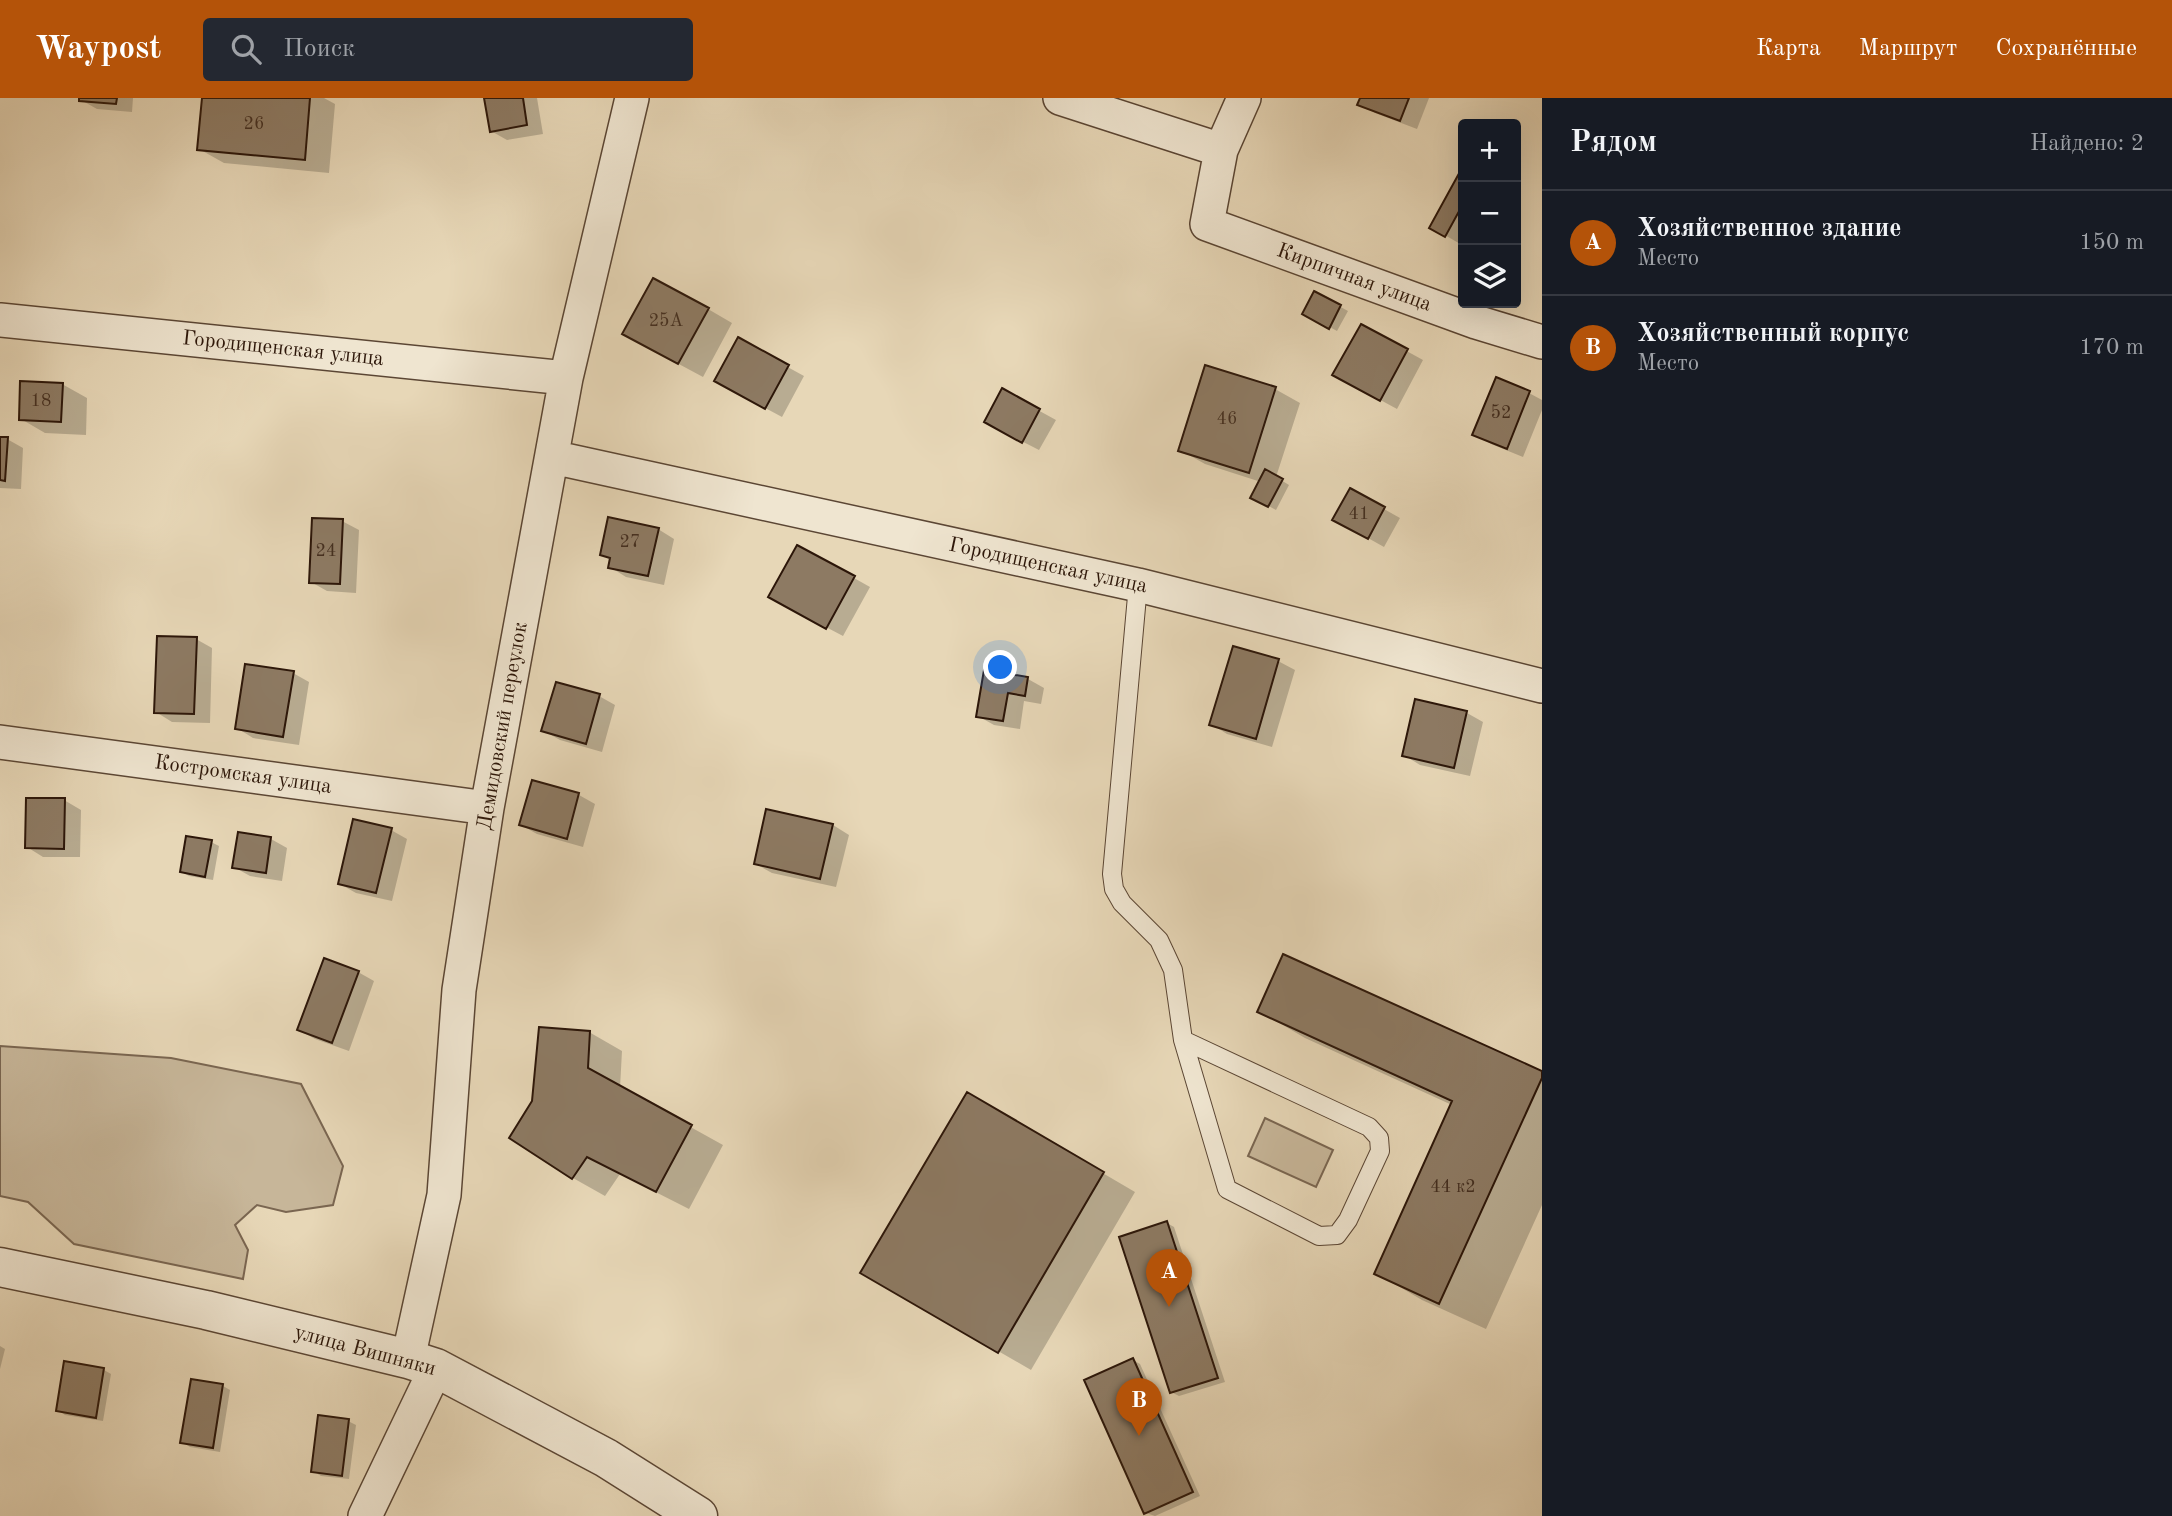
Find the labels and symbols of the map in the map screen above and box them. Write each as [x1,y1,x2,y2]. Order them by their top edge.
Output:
house number: 26 [244,115,264,133]
street label: Кирпичная улица [1274,240,1434,316]
house number: 25А [649,312,684,330]
street label: Городищенская улица [181,328,385,370]
house number: 18 [31,392,51,410]
house number: 52 [1491,404,1511,422]
house number: 46 [1217,410,1237,428]
house number: 41 [1349,505,1369,523]
house number: 27 [620,533,640,551]
street label: Городищенская улица [947,535,1149,597]
house number: 24 [316,542,336,560]
street label: Демидовский переулок [474,620,532,832]
your location [983,650,1017,684]
street label: Костромская улица [153,752,333,798]
house number: 44 к2 [1430,1178,1476,1196]
pin: A [1146,1249,1192,1307]
street label: улица Вишняки [292,1322,438,1380]
pin: B [1116,1378,1162,1436]

